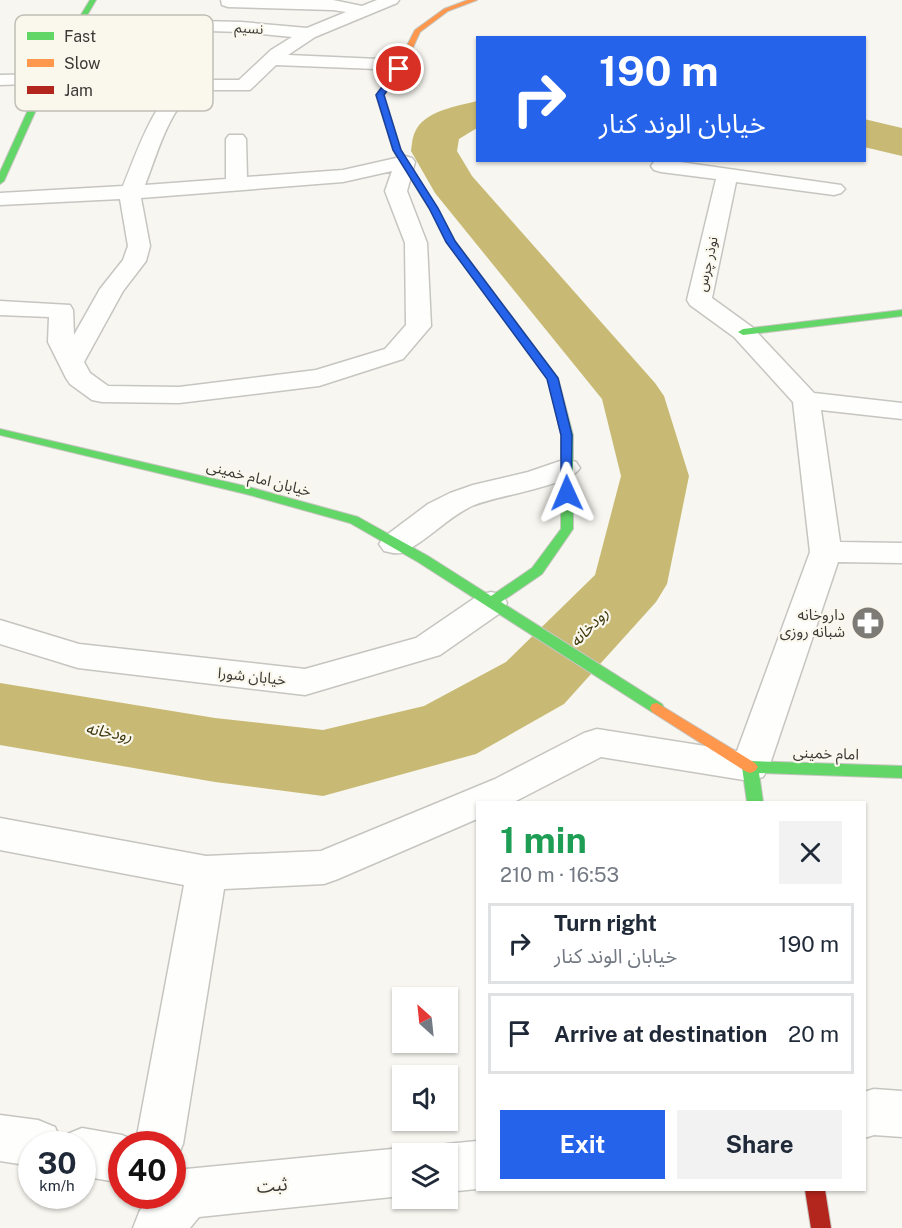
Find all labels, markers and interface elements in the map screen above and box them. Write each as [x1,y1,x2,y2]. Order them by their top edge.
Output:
legend [15,15,213,111]
street label: نسیم [234,19,264,40]
text: Fast [64,27,96,46]
pin [373,43,424,94]
text: 190 m [599,46,719,95]
icon: arrive [382,52,415,85]
text: Slow [64,54,101,73]
icon: right [500,60,578,138]
text: Jam [64,81,93,100]
text: خیابان الوند کنار [599,107,766,139]
street label: نوذر چرس [693,235,723,293]
street label: خیابان امام خمینی [204,457,313,502]
position arrow [535,461,599,525]
water label: رودخانه [566,603,612,650]
pharmacy icon: داروخانه شبانه روزی [850,605,886,641]
place label: داروخانه شبانه روزی [780,606,845,641]
street label: خیابان شورا [217,664,287,689]
water label: رودخانه [84,719,134,745]
street label: امام خمینی [793,743,859,766]
text: 1 min [500,819,587,861]
button: close [779,821,842,884]
text: 210 m · 16:53 [500,863,619,887]
text: Turn right [554,910,657,936]
icon: right [503,927,536,960]
text: 190 m [779,931,839,957]
text: خیابان الوند کنار [554,944,677,968]
north arrow [392,987,458,1053]
map controls [392,987,458,1209]
icon: arrive [503,1017,536,1050]
text: Arrive at destination [554,1021,767,1047]
text: 20 m [788,1021,839,1047]
button: sound [392,1065,458,1131]
button: Exit [500,1110,665,1179]
button: Share [677,1110,842,1179]
speed limit sign: 40 [108,1131,186,1209]
button: layers [392,1143,458,1209]
text: 30 [37,1145,77,1181]
street label: ثبت [255,1173,289,1197]
text: km/h [39,1177,75,1194]

